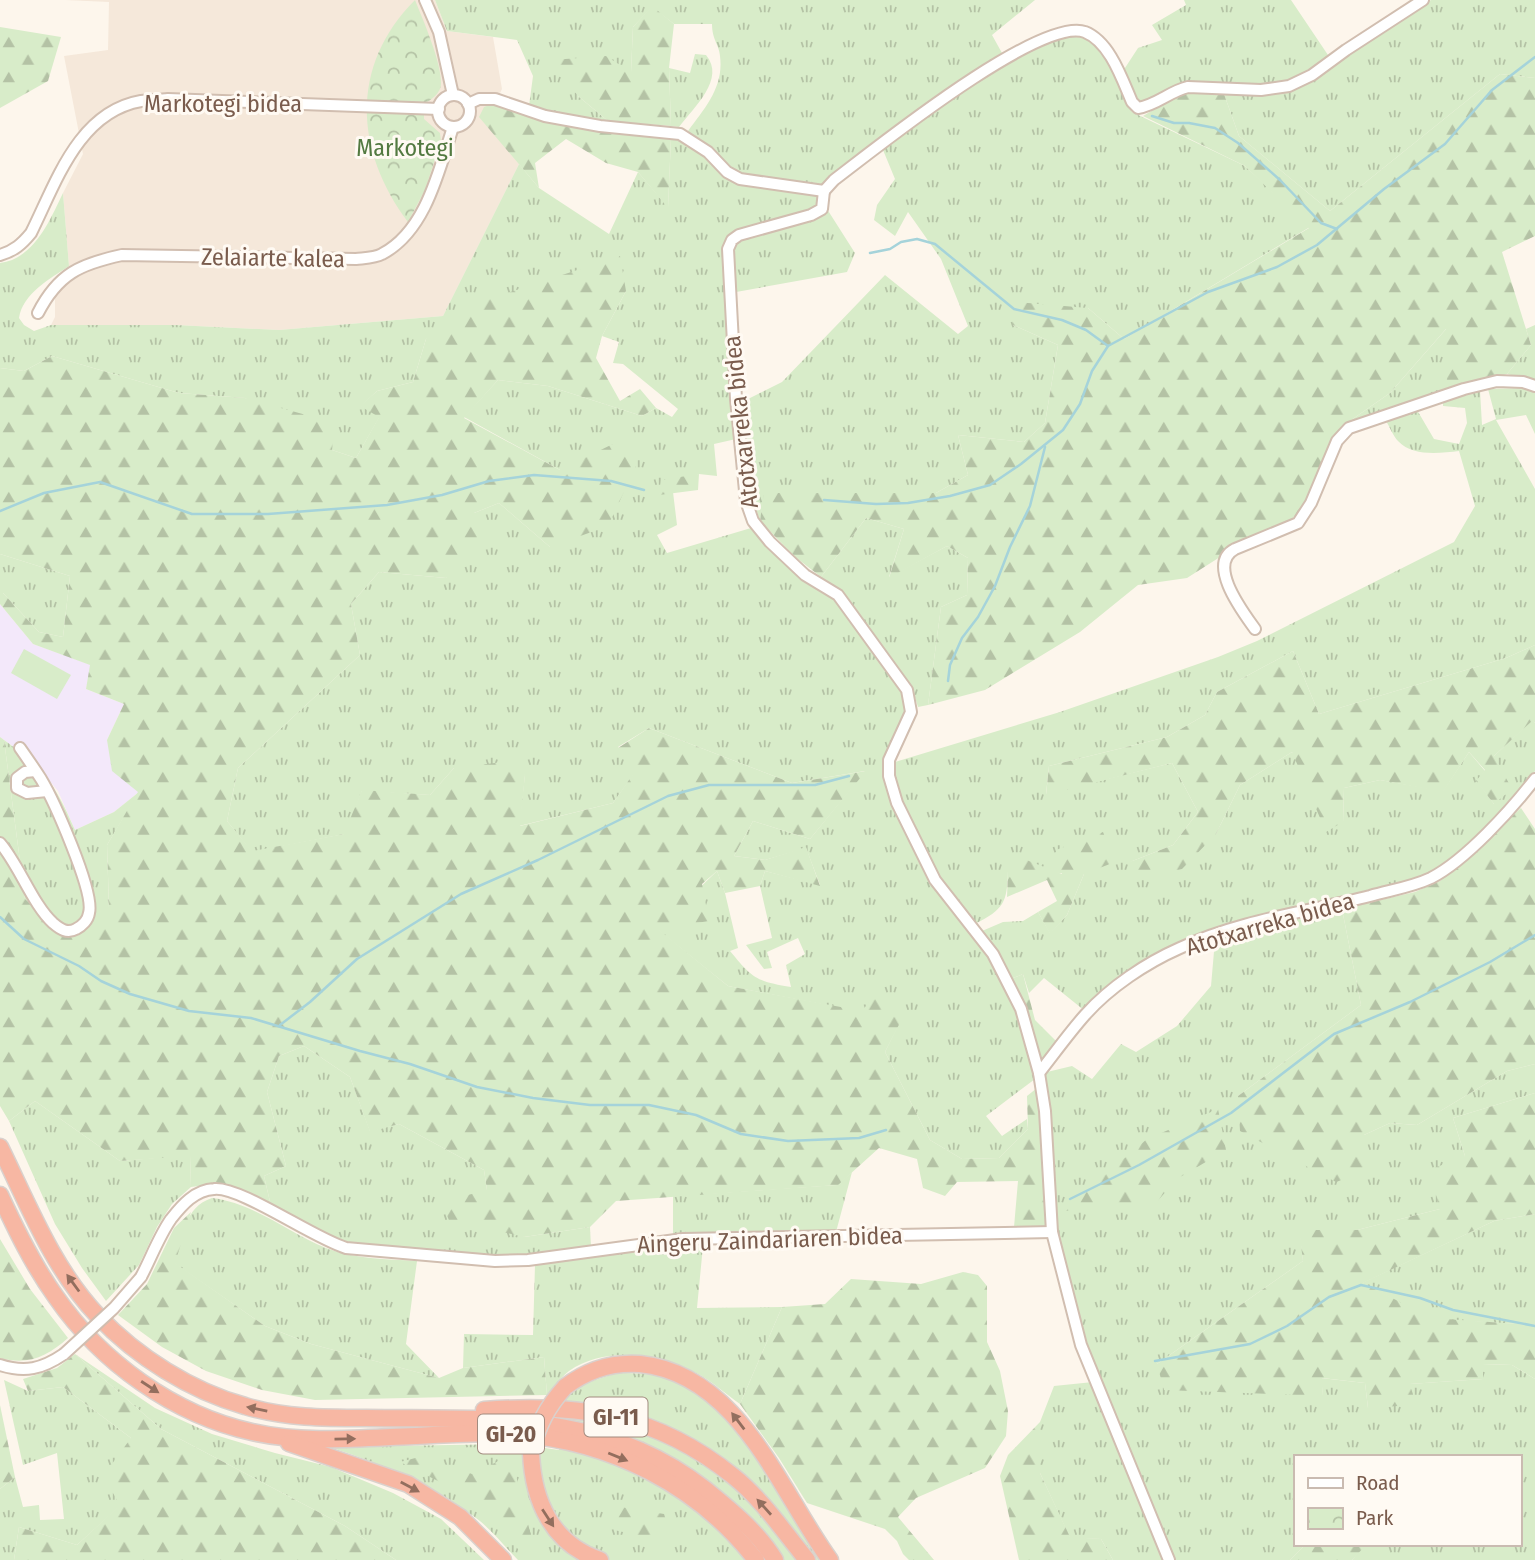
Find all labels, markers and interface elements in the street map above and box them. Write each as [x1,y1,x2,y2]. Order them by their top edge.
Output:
street label: Markotegi bidea [144,90,302,118]
park label: Markotegi [356,134,454,162]
street label: Zelaiarte kalea [201,243,345,273]
street label: Atotxarreka bidea [718,334,764,510]
street label: Atotxarreka bidea [1183,887,1357,961]
street label: Aingeru Zaindariaren bidea [637,1221,903,1259]
one-way arrow [66,1274,80,1292]
one-way arrow [141,1381,160,1394]
road number: GI-11 [584,1398,648,1436]
one-way arrow [246,1403,268,1414]
one-way arrow [731,1412,745,1431]
road number: GI-20 [478,1414,544,1454]
one-way arrow [334,1433,356,1444]
one-way arrow [608,1452,629,1463]
legend [1294,1455,1521,1546]
text: Road [1356,1470,1400,1496]
one-way arrow [400,1480,420,1492]
one-way arrow [756,1498,772,1516]
text: Park [1356,1505,1394,1531]
one-way arrow [542,1508,555,1528]

